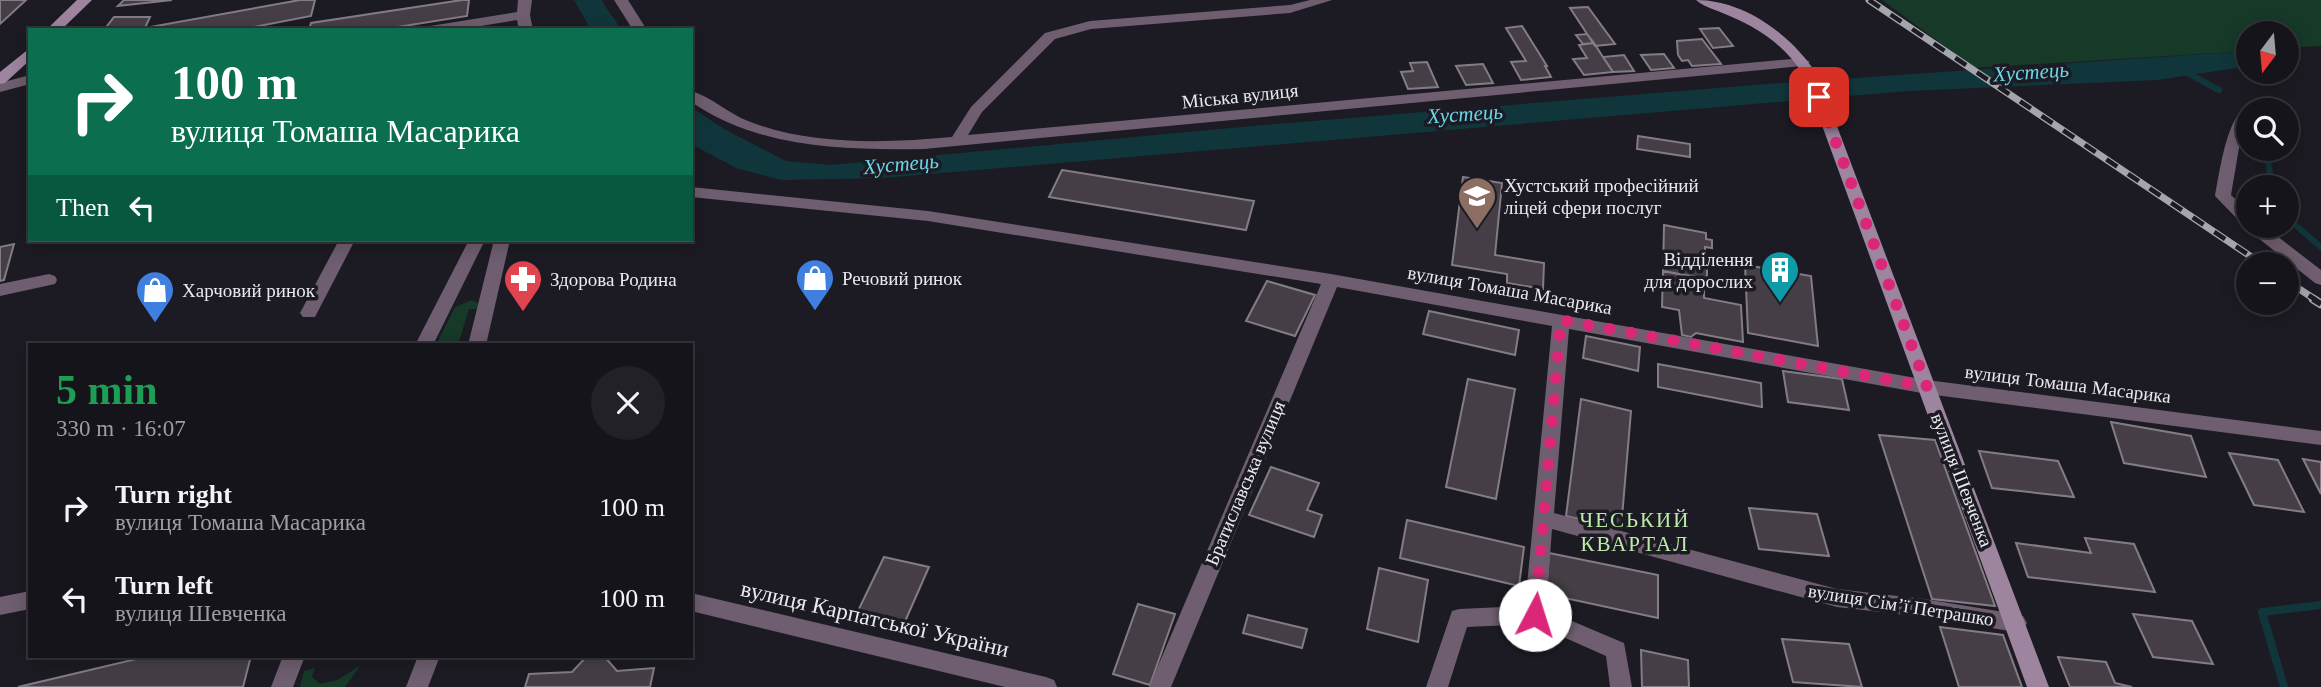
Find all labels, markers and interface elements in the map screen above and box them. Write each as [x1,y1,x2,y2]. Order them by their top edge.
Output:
north arrow [2236,21,2300,84]
map controls [2236,21,2299,315]
text: 100 m [171,55,298,110]
icon: right [56,56,147,147]
water label: Хустець [1991,57,2070,87]
pin [1789,67,1849,127]
icon: arrive [1800,78,1838,116]
street label: Міська вулиця [1181,79,1300,113]
button: search [2236,98,2299,161]
water label: Хустець [1425,99,1504,129]
text: вулиця Томаша Масарика [171,113,520,149]
water label: Хустець [861,149,940,179]
school or university icon: Хустський професійний ліцей сфери послуг [1456,175,1498,230]
place label: Хустський професійний ліцей сфери послуг [1504,175,1699,218]
button: + [2236,175,2299,238]
icon: left [123,189,161,227]
text: Then [56,193,109,222]
place label: Відділення для дорослих [1644,249,1753,292]
building icon: Відділення для дорослих [1759,249,1801,304]
button: − [2236,252,2299,315]
shop icon: Речовий ринок [794,257,836,312]
pharmacy icon: Здорова Родина [502,258,544,313]
street label: вулиця Томаша Масарика [1406,262,1614,318]
place label: Речовий ринок [842,268,963,289]
shop icon: Харчовий ринок [134,269,176,324]
place label: Здорова Родина [550,269,677,290]
place label: Харчовий ринок [182,280,316,301]
street label: вулиця Томаша Масарика [1964,361,2173,407]
button: close [591,366,665,440]
text: 5 min [56,367,158,413]
street label: Братиславська вулиця [1201,397,1289,568]
street label: вулиця Шевченка [1927,410,1997,550]
text: 330 m · 16:07 [56,416,186,441]
text: Turn right [115,480,232,509]
icon: right [56,489,94,527]
text: 100 m [599,493,665,522]
district label: ЧЕСЬКИЙ КВАРТАЛ [1580,508,1690,556]
text: вулиця Томаша Масарика [115,510,366,535]
text: Turn left [115,571,213,600]
street label: вулиця Карпатської України [738,576,1012,662]
position arrow [1498,578,1572,652]
icon: left [56,580,94,618]
street label: вулиця Сімʼї Петрашко [1807,580,1995,630]
text: 100 m [599,584,665,613]
text: вулиця Шевченка [115,601,287,626]

